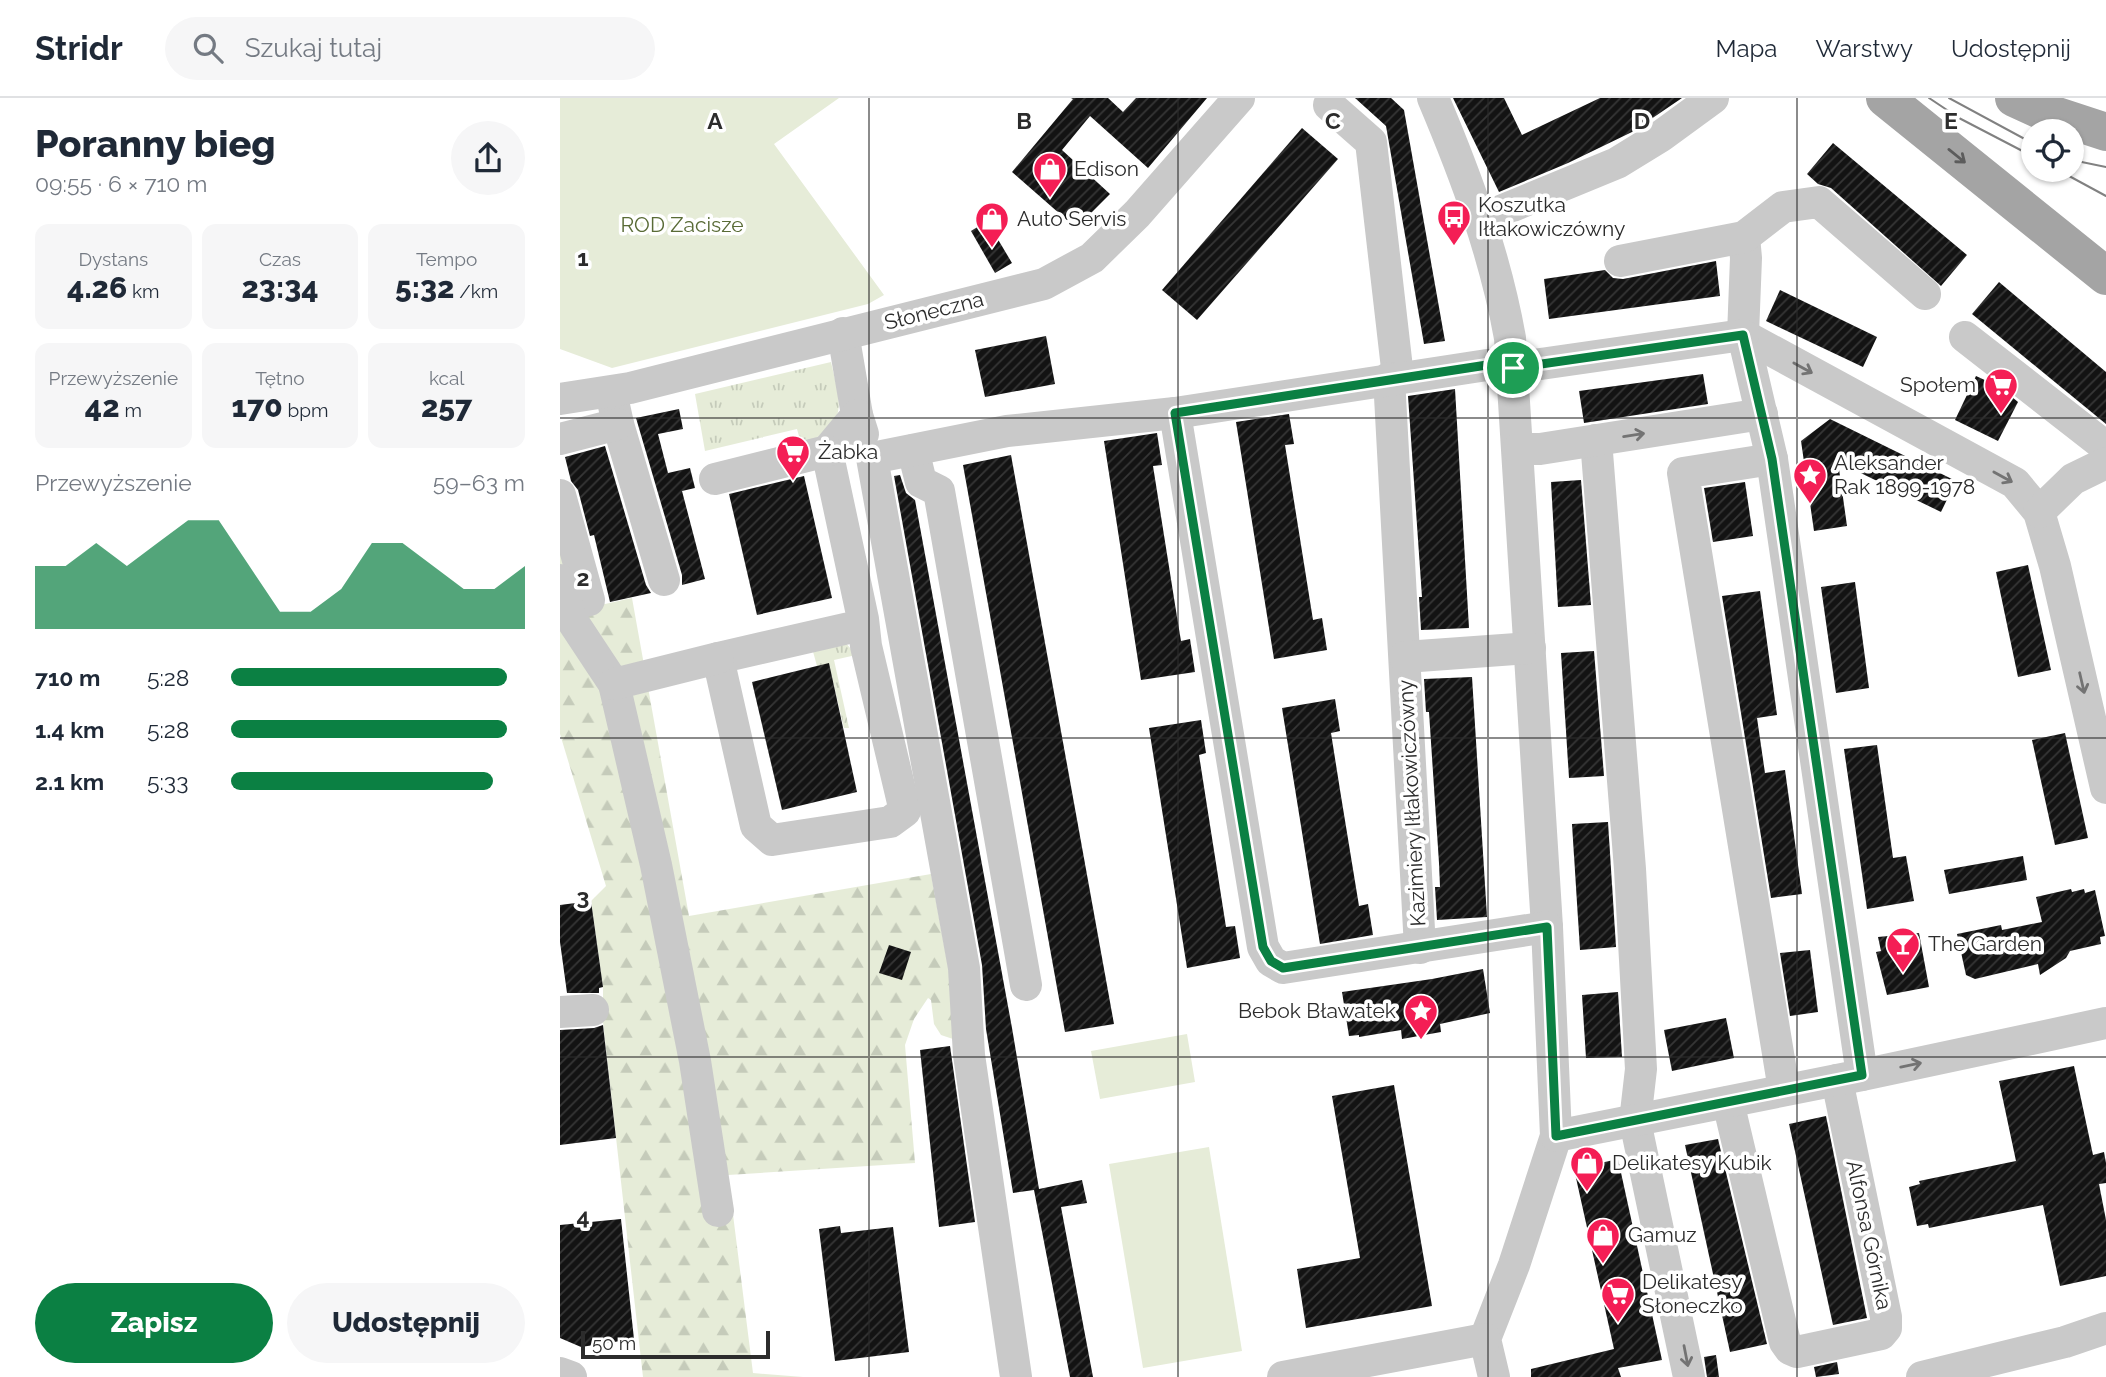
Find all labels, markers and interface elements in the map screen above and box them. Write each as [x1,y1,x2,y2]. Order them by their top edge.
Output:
search box [165,17,655,80]
text: Stridr [35,29,123,68]
icon: search [189,29,227,67]
text: Szukaj tutaj [245,33,382,63]
text: Mapa [1716,34,1777,63]
text: Warstwy [1815,34,1913,63]
text: Udostępnij [1951,34,2071,63]
text: A [707,107,723,134]
text: B [1016,107,1032,134]
text: C [1325,107,1341,134]
text: D [1634,107,1650,134]
text: E [1944,107,1958,134]
map controls [2021,119,2084,182]
button: locate [2021,119,2084,182]
text: Poranny bieg [35,121,276,166]
button: share [451,121,525,195]
one-way arrow [1948,148,1966,164]
shop icon: Edison [1031,150,1069,199]
place label: Edison [1074,156,1139,181]
text: 09:55 · 6 × 710 m [35,170,207,197]
place label: Koszutka Iłłakowiczówny [1478,192,1625,241]
bus stop icon: Koszutka Iłłakowiczówny [1435,198,1473,247]
shop icon: Auto Servis [973,200,1011,249]
place label: Auto Servis [1017,206,1127,231]
park label: ROD Zacisze [620,212,744,237]
text: 1 [577,244,589,271]
text: Dystans [78,248,148,270]
text: Czas [259,248,301,270]
text: Tempo [416,248,477,270]
text: 4.26 [67,270,127,305]
text: 23:34 [241,270,319,305]
text: 5:32 [395,270,454,305]
text: km [127,280,160,302]
text: /km [454,280,498,302]
street label: Słoneczna [882,286,986,335]
pin [1483,338,1543,398]
icon: arrive [1494,349,1532,387]
one-way arrow [1792,362,1813,375]
supermarket icon: Społem [1982,366,2020,415]
text: Przewyższenie [49,367,178,389]
text: Tętno [255,367,305,389]
text: kcal [429,367,464,389]
place label: Społem [1900,372,1976,397]
text: 42 [85,389,120,424]
text: 170 [231,389,283,424]
text: 257 [421,389,472,424]
text: m [120,399,142,421]
text: bpm [283,399,329,421]
one-way arrow [1622,428,1645,441]
supermarket icon: Żabka [774,433,812,482]
place label: Żabka [818,439,878,464]
place label: Aleksander Rak 1899-1978 [1834,450,1975,499]
place icon: Aleksander Rak 1899-1978 [1791,456,1829,505]
text: Przewyższenie [35,469,192,496]
text: 59–63 m [433,469,525,496]
one-way arrow [1992,470,2013,484]
text: 2 [577,564,589,591]
text: 710 m [35,664,100,691]
text: 5:28 [147,664,189,691]
one-way arrow [2076,671,2089,694]
street label: Kazimiery Iłłakowiczówny [1393,679,1430,927]
text: 1.4 km [35,716,104,743]
text: 5:28 [147,716,189,743]
text: 2.1 km [35,768,104,795]
text: 5:33 [147,768,188,795]
text: 3 [577,883,589,910]
bar icon: The Garden [1884,925,1922,974]
place label: The Garden [1928,931,2042,956]
place icon: Bebok Bławatek [1402,992,1440,1041]
place label: Bebok Bławatek [1238,998,1396,1023]
one-way arrow [1899,1057,1922,1071]
shop icon: Delikatesy Kubik [1568,1144,1606,1193]
place label: Delikatesy Kubik [1612,1150,1772,1175]
street label: Alfonsa Górnika [1841,1158,1898,1312]
text: 4 [576,1203,590,1230]
shop icon: Gamuz [1584,1216,1622,1265]
place label: Gamuz [1628,1222,1697,1247]
place label: Delikatesy Słoneczko [1642,1269,1743,1318]
supermarket icon: Delikatesy Słoneczko [1599,1275,1637,1324]
button: Zapisz [35,1283,273,1363]
button: Udostępnij [287,1283,525,1363]
scale bar [581,1328,770,1360]
text: 50 m [592,1332,636,1354]
one-way arrow [1680,1344,1694,1367]

